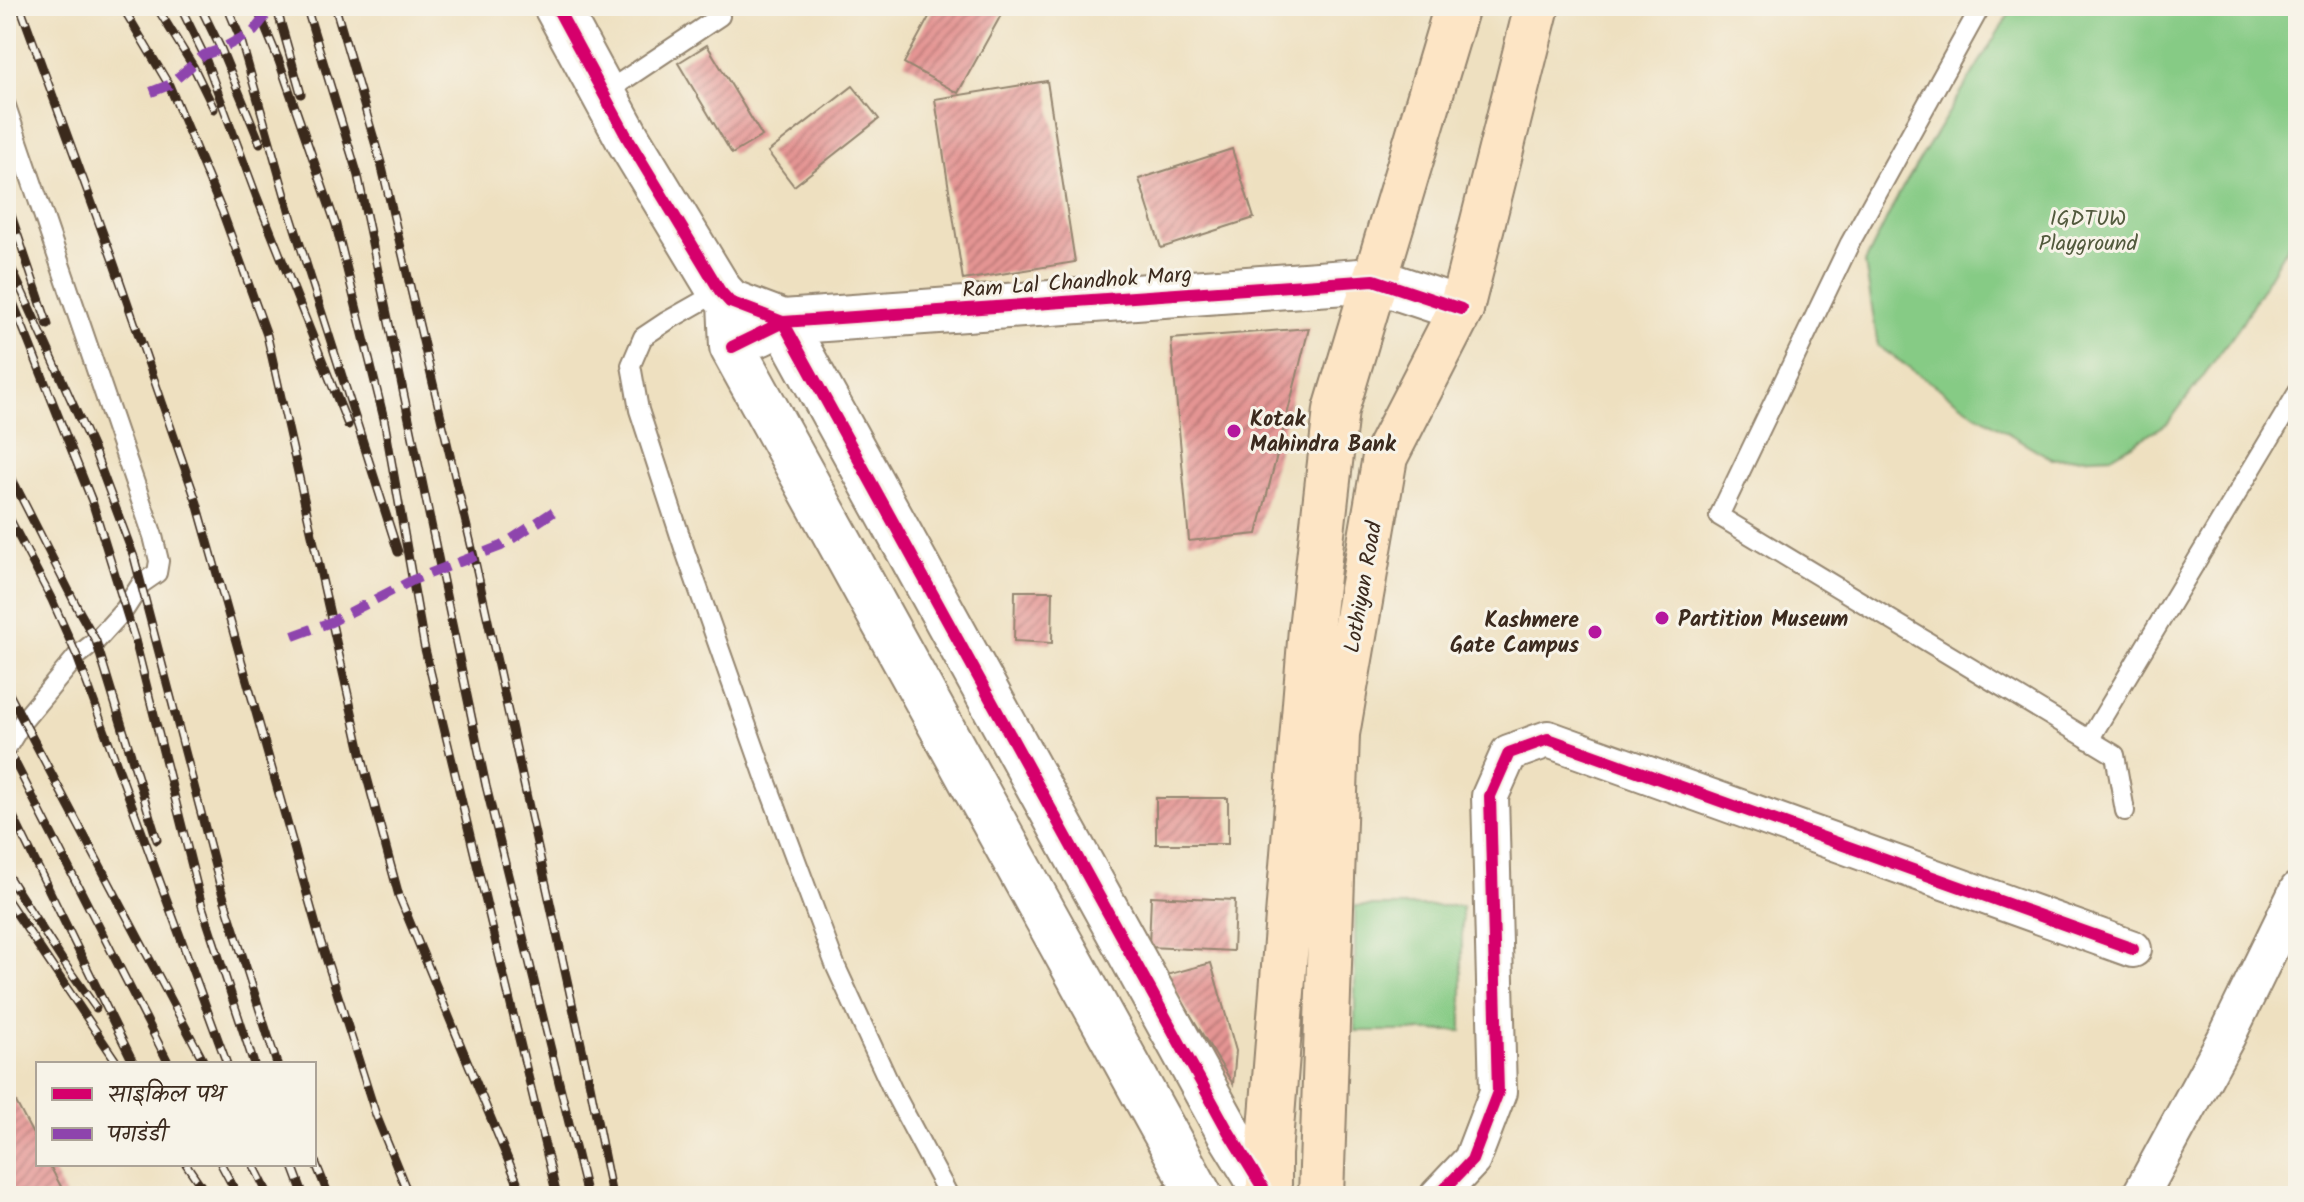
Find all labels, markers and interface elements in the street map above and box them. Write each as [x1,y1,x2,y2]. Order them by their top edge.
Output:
park label: IGDTUW Playground [2039,202,2138,262]
street label: Ram Lal Chandhok Marg [961,258,1193,309]
place label: Kotak Mahindra Bank [1250,403,1397,463]
marker: Kotak Mahindra Bank [1225,422,1243,440]
street label: Lothiyan Road [1336,518,1393,656]
place label: Partition Museum [1678,603,1848,638]
place label: Kashmere Gate Campus [1450,604,1580,664]
marker: Partition Museum [1653,609,1671,627]
marker: Kashmere Gate Campus [1586,623,1604,641]
legend [36,1062,316,1166]
text: साइकिल पथ [108,1076,228,1115]
text: पगडंडी [107,1116,171,1155]

